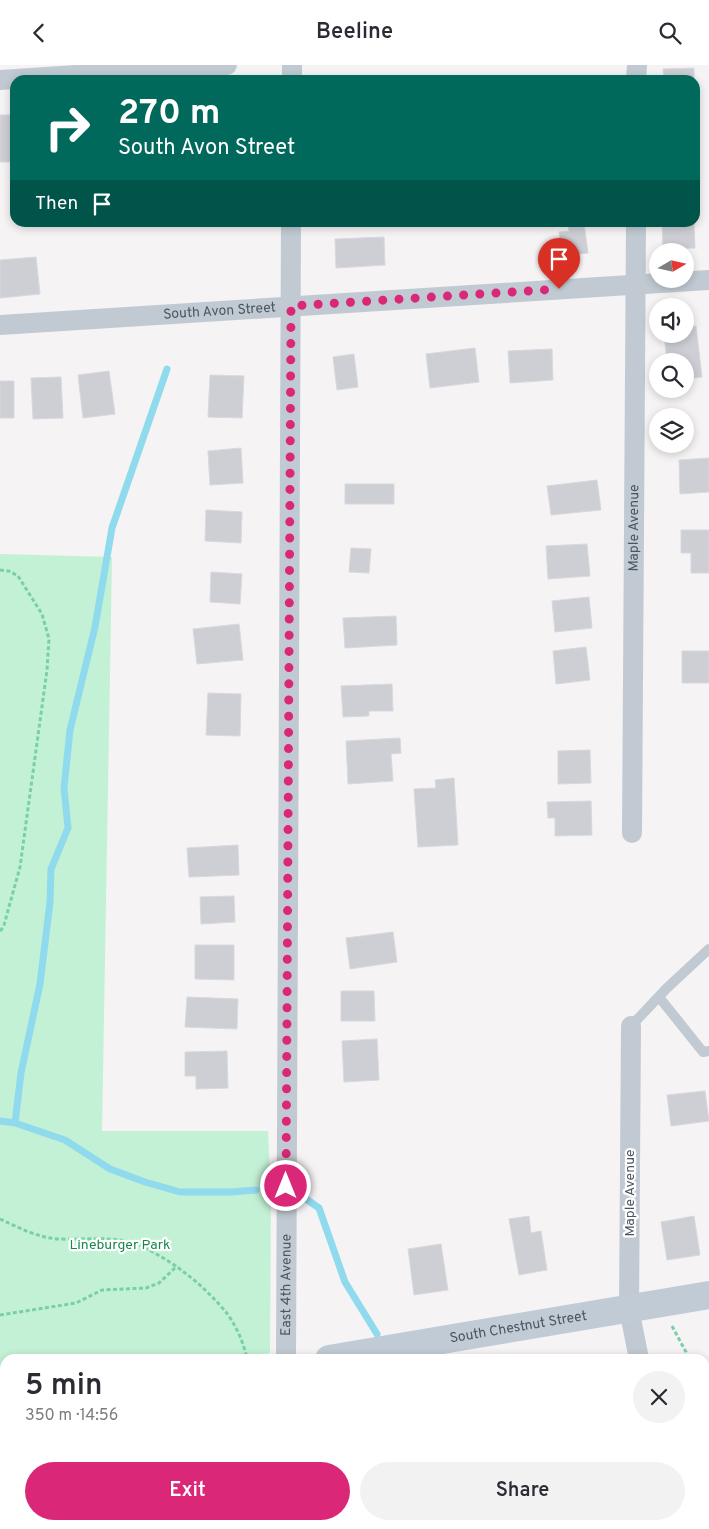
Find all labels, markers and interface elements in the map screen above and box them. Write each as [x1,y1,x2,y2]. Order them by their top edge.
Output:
icon: back [25,19,53,47]
text: Beeline [316,19,393,46]
icon: search [656,19,684,47]
text: 270 m [118,92,220,136]
icon: right [35,95,100,160]
text: South Avon Street [118,135,295,162]
icon: arrive [88,190,116,218]
text: Then [35,192,78,216]
pin [538,238,580,289]
north arrow [649,243,694,287]
map controls [649,243,694,453]
icon: arrive [545,245,573,273]
button: sound [649,298,694,343]
street label: South Avon Street [163,299,276,323]
button: search [649,353,694,398]
button: layers [649,408,694,453]
street label: Maple Avenue [625,484,643,572]
street label: Maple Avenue [622,1149,639,1237]
position arrow [259,1159,311,1211]
street label: East 4th Avenue [278,1234,295,1336]
park label: Lineburger Park [69,1237,171,1254]
street label: South Chestnut Street [449,1307,588,1347]
text: 5 min [25,1368,102,1405]
button: close [633,1371,685,1423]
text: 350 m · 14:56 [25,1406,118,1426]
button: Exit [25,1462,350,1520]
button: Share [360,1462,685,1520]

